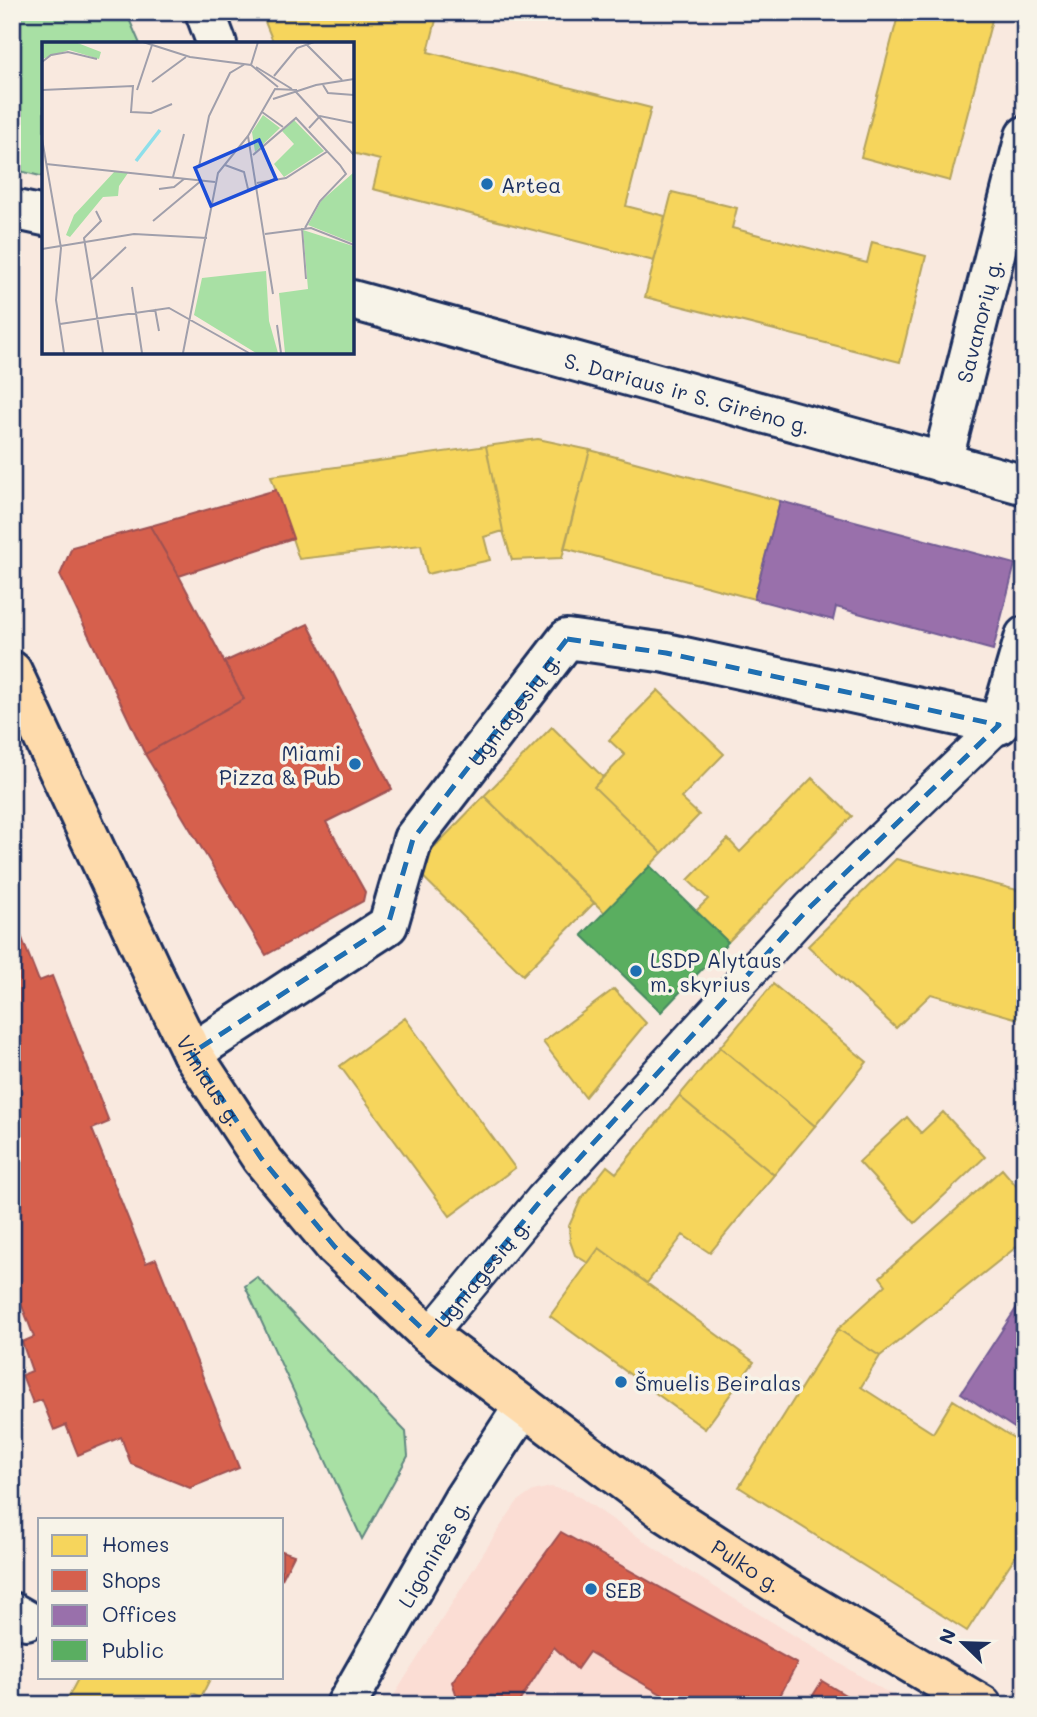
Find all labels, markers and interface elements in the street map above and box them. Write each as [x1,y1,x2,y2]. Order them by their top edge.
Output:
inset map [42,42,354,354]
place label: Artea [501,171,561,198]
marker: Artea [479,176,495,192]
street label: Savanorių g. [949,256,1007,385]
street label: S. Dariaus ir S. Girėno g. [561,346,814,439]
street label: Ugniagesių g. [461,647,565,771]
place label: Miami Pizza & Pub [219,739,341,790]
marker: Miami Pizza & Pub [347,756,363,772]
place label: LSDP Alytaus m. skyrius [650,946,782,997]
marker: LSDP Alytaus m. skyrius [628,963,644,979]
street label: Vilniaus g. [172,1030,250,1131]
street label: Ugniagesių g. [428,1211,535,1333]
place label: Šmuelis Beiralas [635,1369,801,1396]
marker: Šmuelis Beiralas [613,1374,629,1390]
street label: Ligoninės g. [391,1494,474,1612]
legend [38,1518,284,1678]
text: Homes [102,1530,169,1557]
street label: Pulko g. [707,1532,787,1598]
text: Shops [102,1566,161,1593]
place label: SEB [605,1576,642,1603]
marker: SEB [583,1581,599,1597]
text: Offices [102,1600,177,1627]
north arrow [928,1608,998,1678]
text: N [933,1625,961,1648]
text: Public [102,1636,164,1663]

